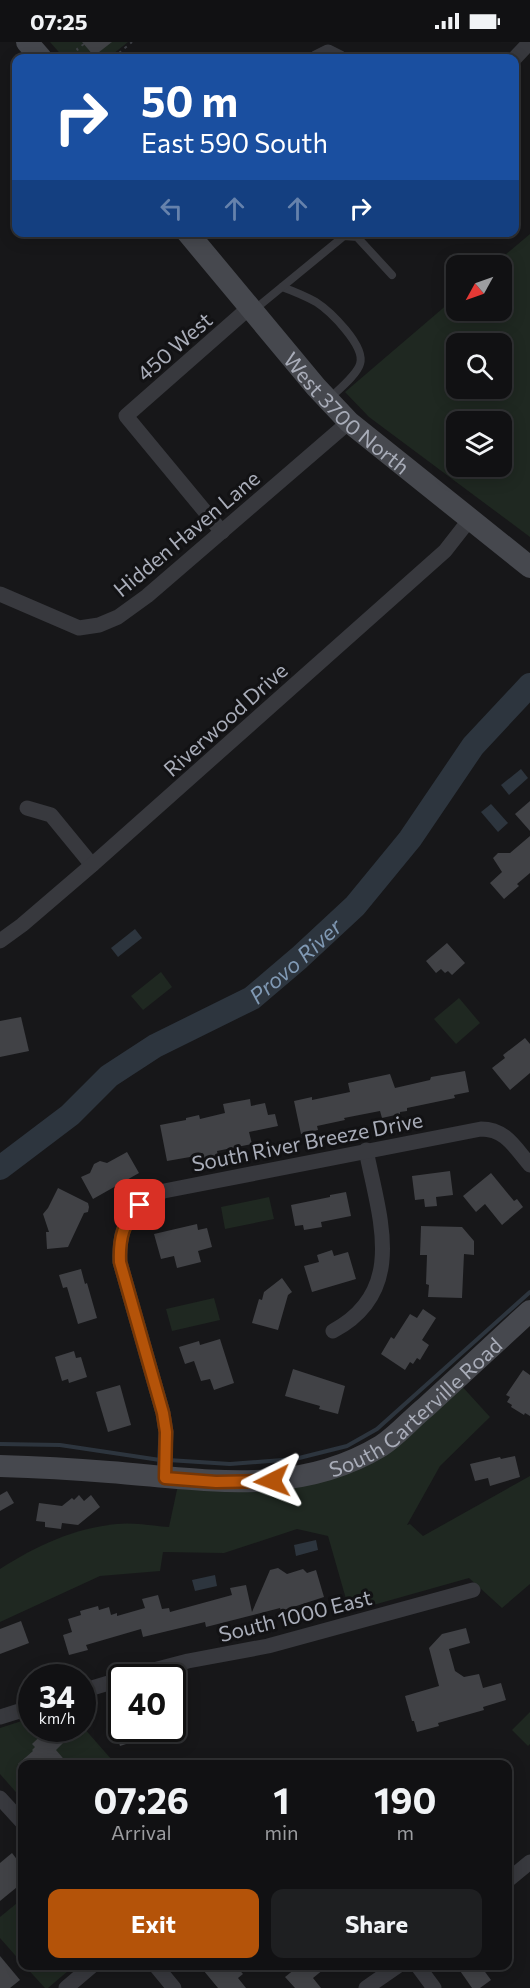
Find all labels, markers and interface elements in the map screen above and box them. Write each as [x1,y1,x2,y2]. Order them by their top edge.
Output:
text: 07:25 [30,8,88,35]
text: 50 m [141,74,238,126]
icon: right [42,78,120,156]
text: East 590 South [141,126,328,159]
icon: left [155,192,188,225]
icon: ahead [218,192,251,225]
icon: ahead [281,192,314,225]
icon: right [344,192,377,225]
north arrow [446,255,512,321]
map controls [446,255,512,477]
street label: 450 West [131,307,217,385]
button: search [446,333,512,399]
street label: West 3700 North [279,347,415,478]
button: layers [446,411,512,477]
street label: Hidden Haven Lane [108,465,264,601]
street label: Riverwood Drive [158,657,292,781]
water label: Provo River [243,911,348,1009]
street label: South River Breeze Drive [189,1106,425,1176]
pin [114,1179,165,1230]
icon: arrive [123,1188,156,1221]
street label: South Carterville Road [325,1332,506,1481]
position arrow [240,1449,304,1513]
street label: South 1000 East [216,1584,374,1646]
speed limit sign: 40 [108,1664,186,1742]
text: 34 [39,1677,75,1714]
text: km/h [39,1709,75,1727]
text: 07:26 [94,1777,189,1821]
text: 1 [273,1777,290,1821]
text: 190 [374,1777,436,1821]
text: Arrival [111,1820,171,1844]
text: min [264,1820,299,1844]
text: m [397,1820,414,1844]
button: Exit [48,1889,259,1958]
button: Share [271,1889,482,1958]

